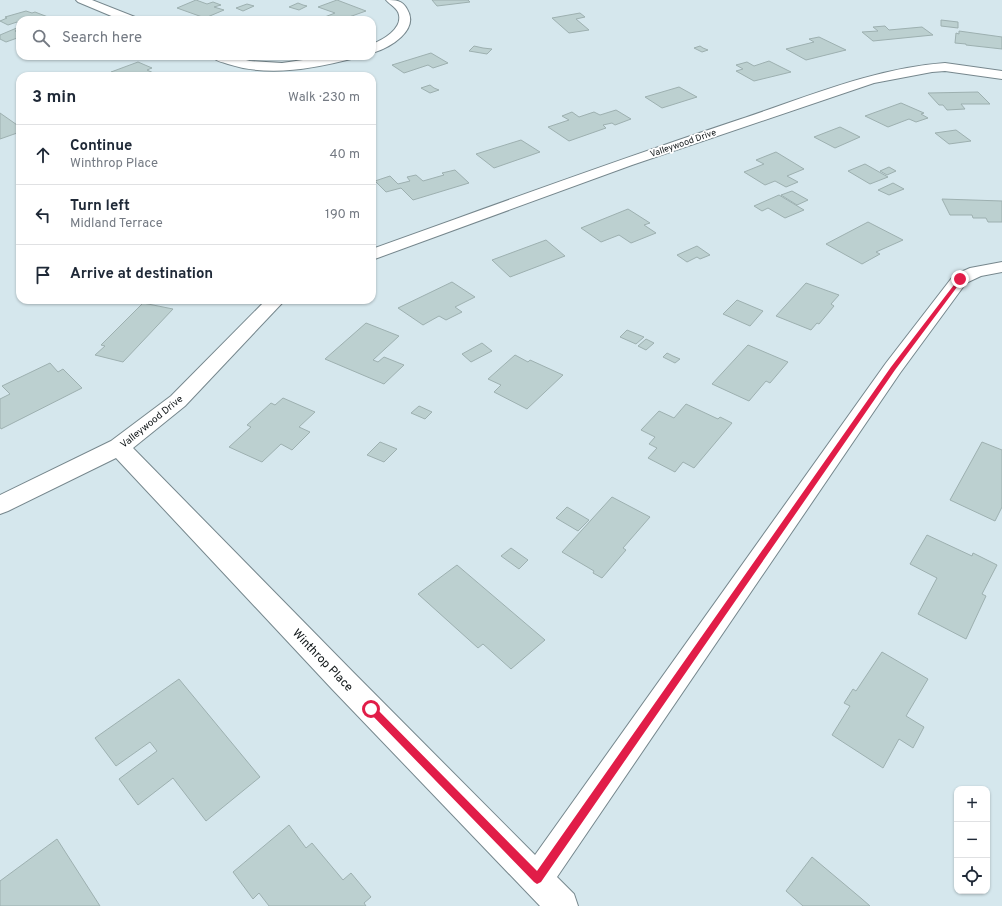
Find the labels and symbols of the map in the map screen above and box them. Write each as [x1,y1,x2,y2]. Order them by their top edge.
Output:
street label: Valleywood Drive [649,127,718,160]
route end [951,270,969,288]
street label: Valleywood Drive [118,393,186,451]
street label: Winthrop Place [288,626,356,695]
route start [362,700,380,718]

